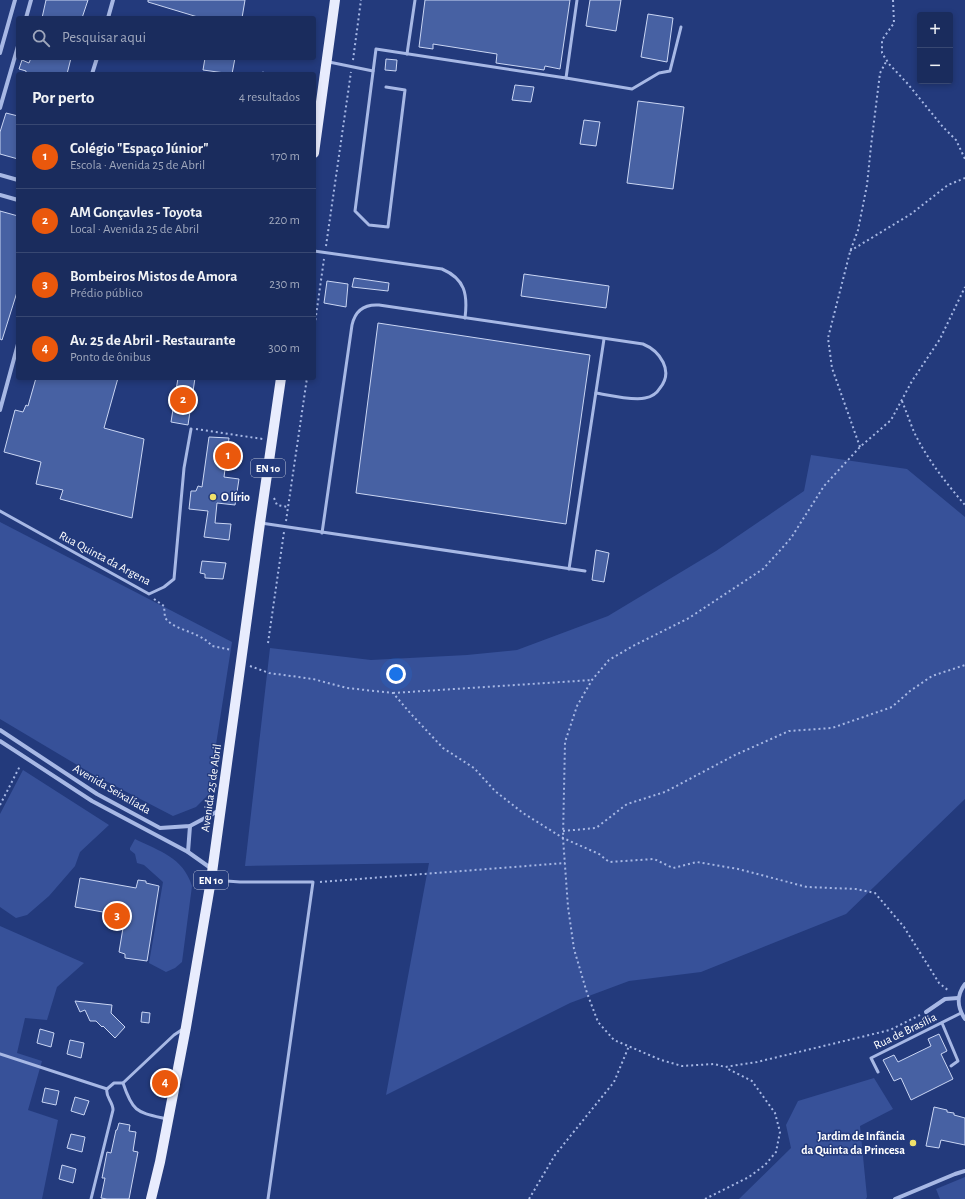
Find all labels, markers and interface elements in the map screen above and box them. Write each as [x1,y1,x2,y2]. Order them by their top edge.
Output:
map controls [917,12,953,84]
button: + [917,12,953,48]
search box [16,16,316,60]
icon: search [30,27,52,49]
text: Pesquisar aqui [62,30,146,45]
button: − [917,48,953,84]
text: Por perto [32,89,95,106]
text: 4 resultados [239,91,300,104]
text: Colégio "Espaço Júnior" [70,141,209,156]
text: 1 [43,150,47,163]
text: 170 m [271,150,300,163]
text: Escola · Avenida 25 de Abril [70,159,205,172]
text: AM Gonçavles - Toyota [70,205,203,220]
text: 2 [42,214,48,227]
text: 220 m [269,214,300,227]
text: Local · Avenida 25 de Abril [70,223,199,236]
text: Bombeiros Mistos de Amora [70,269,237,284]
text: 3 [42,278,48,291]
text: 230 m [269,278,300,291]
text: Prédio público [70,287,143,300]
text: Av. 25 de Abril - Restaurante [70,333,236,348]
text: 4 [42,342,48,355]
text: 300 m [268,342,300,355]
text: Ponto de ônibus [70,351,151,364]
pin: 2 [170,385,196,415]
pin: 1 [215,441,241,471]
road number: EN 10 [251,459,285,477]
place label: O lírio [221,491,250,503]
marker: O lírio [208,492,218,502]
street label: Rua Quinta da Argena [57,529,153,588]
your location [386,664,406,684]
street label: Avenida 25 de Abril [199,743,223,833]
street label: Avenida Seixalíada [71,762,153,816]
road number: EN 10 [194,871,228,889]
pin: 3 [104,901,130,931]
street label: Rua de Brasília [872,1010,939,1051]
pin: 4 [152,1068,178,1098]
place label: Jardim de Infância da Quinta da Princesa [801,1130,905,1157]
marker: Jardim de Infância da Quinta da Princesa [908,1138,918,1148]

